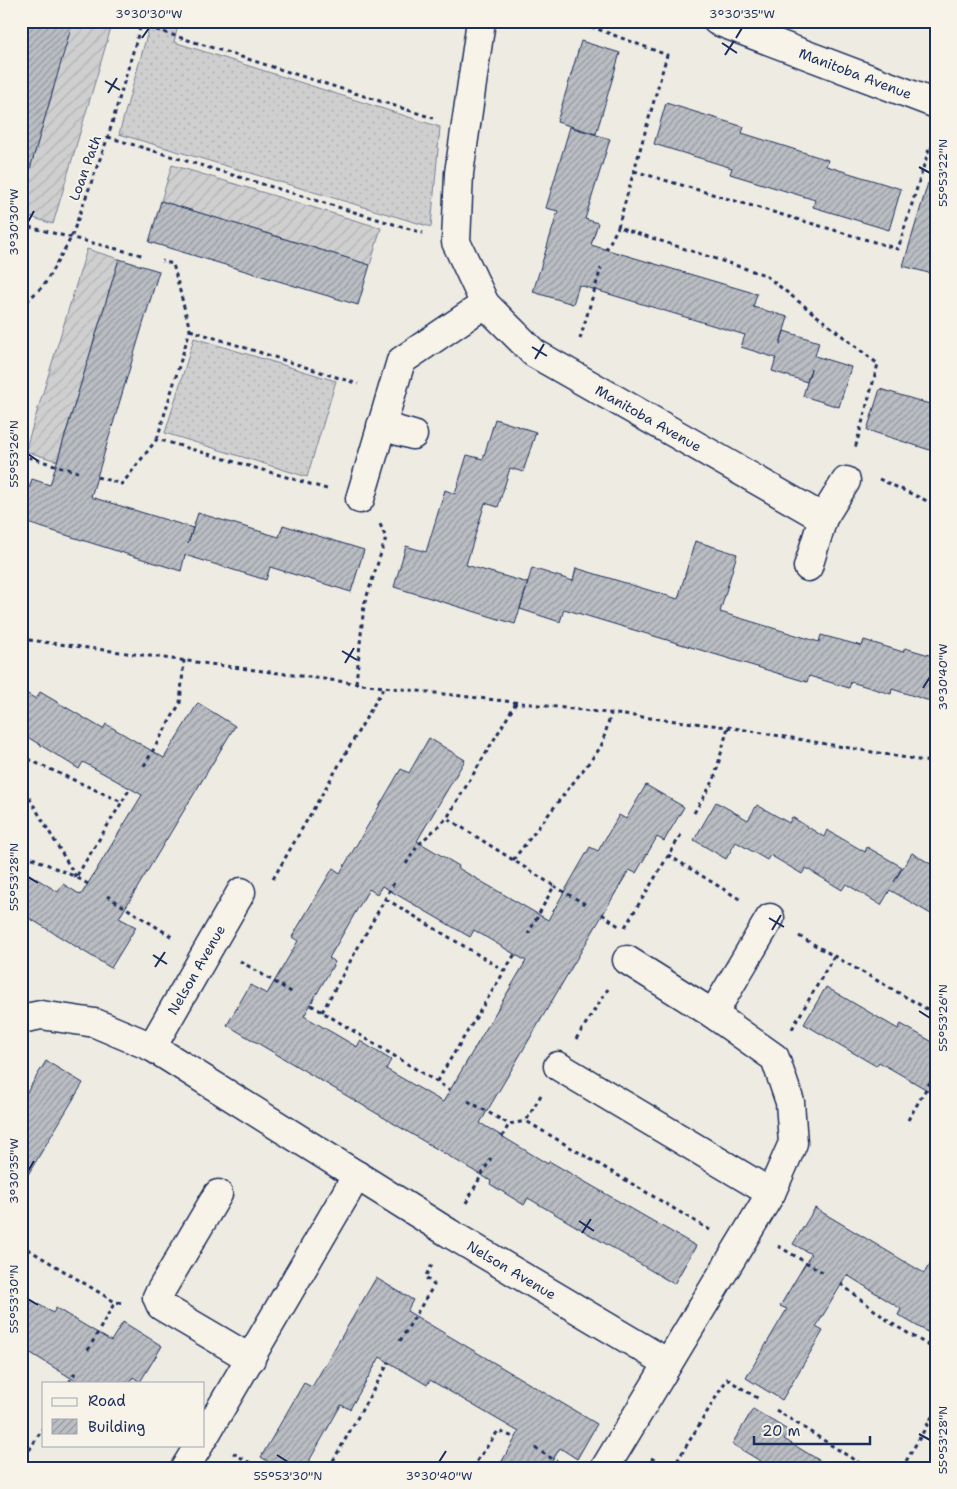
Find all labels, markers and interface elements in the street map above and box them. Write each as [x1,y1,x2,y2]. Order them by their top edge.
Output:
text: 3°30'30"W [115,6,183,22]
text: 3°30'35"W [709,6,775,22]
street label: Manitoba Avenue [796,44,915,103]
street label: Loan Path [65,133,105,203]
text: 55°53'22"N [935,139,951,207]
text: 3°30'30"W [6,188,22,256]
street label: Manitoba Avenue [592,381,705,456]
text: 55°53'26"N [6,420,22,488]
text: 3°30'40"W [935,643,951,711]
text: 55°53'28"N [6,843,22,911]
street label: Nelson Avenue [163,922,229,1018]
text: 55°53'26"N [935,984,951,1052]
text: 3°30'35"W [6,1138,22,1204]
street label: Nelson Avenue [464,1237,559,1304]
text: 55°53'30"N [6,1265,22,1333]
legend [42,1382,205,1446]
text: Road [88,1391,126,1411]
text: 55°53'28"N [935,1406,951,1474]
scale bar [754,1414,871,1446]
text: Building [88,1417,145,1437]
text: 20 m [762,1421,801,1441]
text: 55°53'30"N [254,1468,322,1484]
text: 3°30'40"W [405,1468,473,1484]

